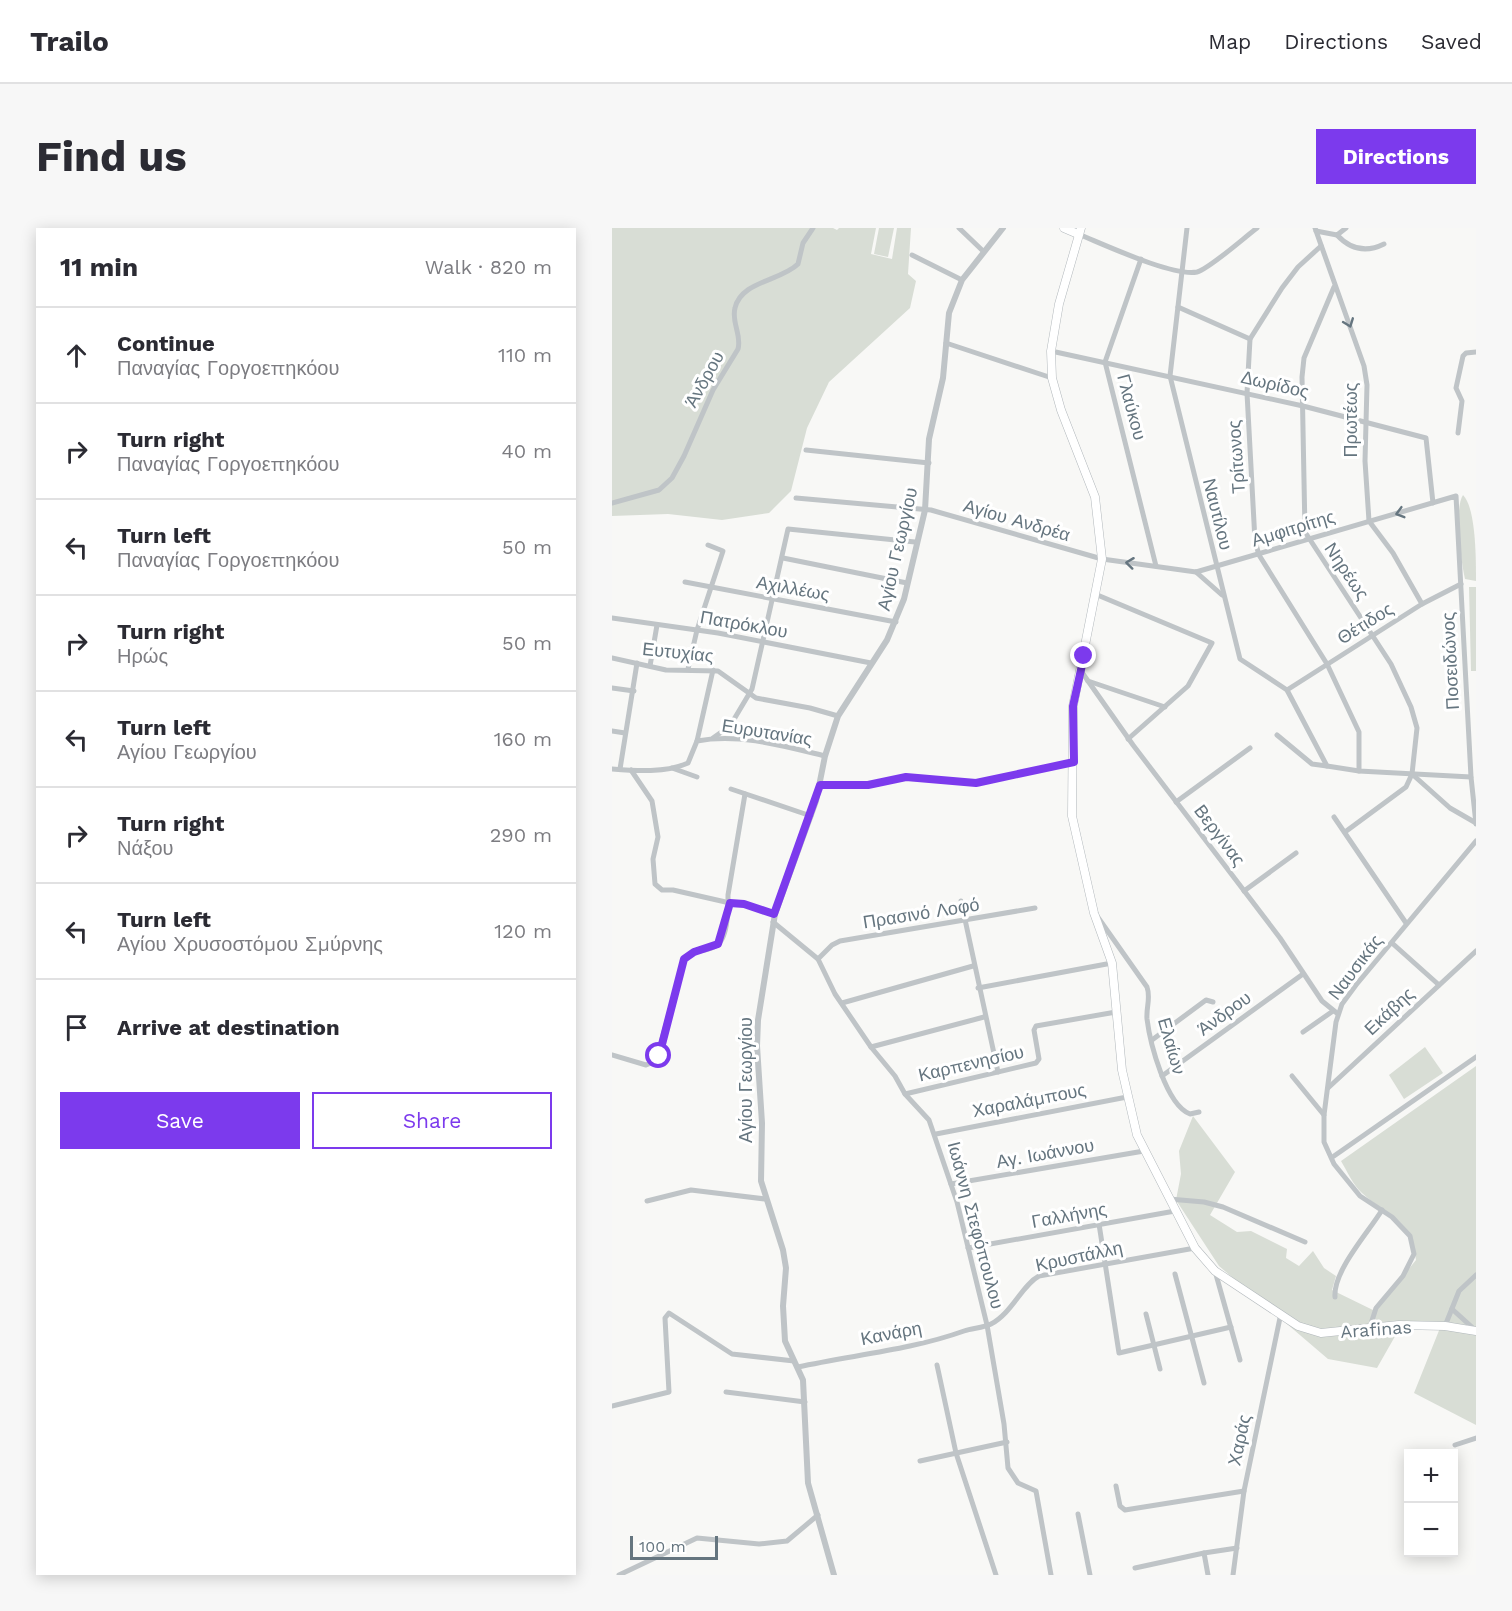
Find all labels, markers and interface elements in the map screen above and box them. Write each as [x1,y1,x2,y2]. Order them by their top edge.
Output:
text: Trailo [30,25,109,58]
text: Map [1208,29,1251,54]
text: Directions [1284,29,1388,54]
text: Saved [1421,29,1482,54]
button: Directions [1316,129,1476,184]
text: Find us [36,132,187,181]
text: 11 min [60,252,138,282]
text: Walk · 820 m [425,255,552,279]
one-way arrow [1342,317,1355,327]
text: Continue [117,331,215,356]
icon: ahead [60,339,93,372]
text: 110 m [498,343,552,367]
street label: Άνδρου [680,347,728,411]
text: Παναγίας Γοργοεπηκόου [117,356,339,380]
street label: Δωρίδος [1239,366,1311,402]
street label: Γλαύκου [1113,372,1151,442]
street label: Πρωτέως [1340,382,1361,457]
street label: Τρίτωνος [1223,419,1249,495]
text: Turn right [117,427,224,452]
icon: right [60,435,93,468]
text: 40 m [501,439,552,463]
text: Παναγίας Γοργοεπηκόου [117,452,339,476]
street label: Ναυτίλου [1199,476,1237,552]
street label: Αγίου Γεωργίου [873,485,921,613]
street label: Αγίου Ανδρέα [961,495,1073,545]
street label: Αμφιτρίτης [1249,505,1338,551]
one-way arrow [1395,505,1405,518]
text: Turn left [117,523,211,548]
icon: left [60,531,93,564]
text: 50 m [502,535,552,559]
street label: Νηρέως [1320,539,1374,604]
text: Παναγίας Γοργοεπηκόου [117,548,339,572]
one-way arrow [1125,557,1134,569]
street label: Αχιλλέως [755,571,832,605]
street label: Θέτιδος [1333,598,1397,648]
street label: Πατρόκλου [699,606,789,642]
street label: Ποσειδώνος [1437,611,1463,710]
text: Turn right [117,619,224,644]
icon: right [60,627,93,660]
text: 50 m [502,631,552,655]
street label: Ευτυχίας [641,638,715,666]
route end [1070,642,1096,668]
text: Ηρώς [117,644,168,668]
street label: Ευρυτανίας [720,714,814,750]
text: Turn left [117,715,211,740]
icon: left [60,723,93,756]
text: 160 m [494,727,552,751]
text: Αγίου Γεωργίου [117,740,257,764]
street label: Βεργίνας [1190,800,1250,870]
text: Turn right [117,811,224,836]
icon: right [60,819,93,852]
text: 290 m [490,823,552,847]
text: Νάξου [117,836,173,860]
street label: Πρασινό Λοφό [861,893,981,933]
text: Turn left [117,907,211,932]
icon: left [60,915,93,948]
text: 120 m [494,919,552,943]
street label: Ναυσικάς [1324,930,1387,1004]
text: Αγίου Χρυσοστόμου Σμύρνης [117,932,383,956]
street label: Εκάβης [1360,983,1418,1039]
street label: Άνδρου [1193,987,1255,1039]
icon: arrive [60,1011,93,1044]
text: Arrive at destination [117,1015,340,1040]
street label: Ελαίων [1154,1015,1190,1077]
street label: Αγίου Γεωργίου [735,1017,756,1143]
street label: Καρπενησίου [916,1041,1026,1085]
route start [645,1042,671,1068]
street label: Χαραλάμπους [970,1079,1088,1121]
button: Save [60,1092,300,1149]
button: Share [312,1092,552,1149]
street label: Αγ. Ιωάννου [994,1134,1096,1172]
street label: Ιωάννη Στεφόπουλου [944,1139,1008,1311]
street label: Γαλλήνης [1030,1198,1109,1232]
street label: Κρυστάλλη [1034,1237,1124,1275]
street label: Arafinas [1339,1316,1413,1342]
street label: Κανάρη [859,1317,923,1349]
street label: Χαράς [1223,1412,1255,1467]
map controls [1404,1449,1458,1557]
button: + [1404,1449,1458,1503]
button: − [1404,1503,1458,1557]
scale bar [630,1533,718,1560]
text: 100 m [639,1537,686,1556]

